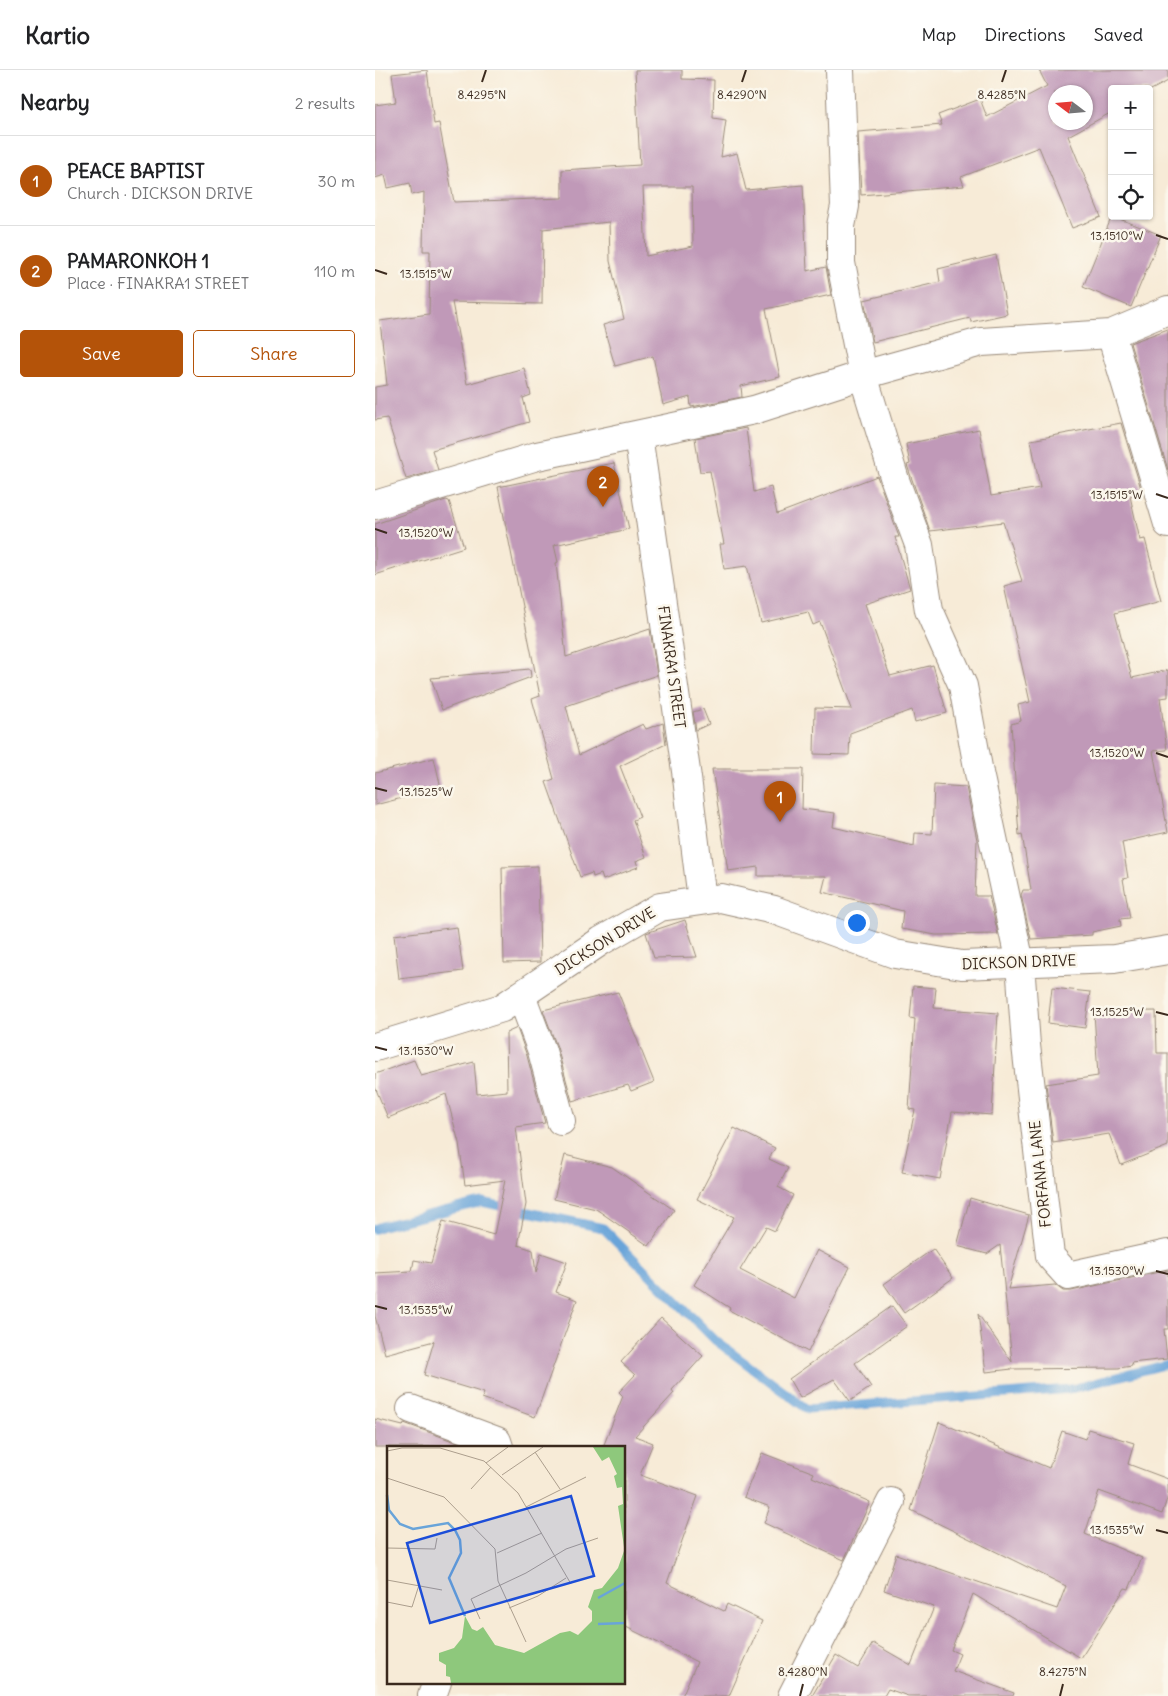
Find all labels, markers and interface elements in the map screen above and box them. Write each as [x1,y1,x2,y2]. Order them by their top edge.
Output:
text: Kartio [25,20,90,50]
text: Map [921,23,956,46]
text: Directions [984,23,1066,46]
text: Saved [1094,23,1143,46]
north arrow [1048,85,1093,130]
map controls [1108,85,1153,220]
button: + [1108,85,1153,130]
text: 8.4295°N [458,87,506,102]
text: 8.4290°N [717,87,767,102]
text: 8.4285°N [978,87,1026,102]
text: Nearby [20,89,90,116]
text: 2 results [295,93,355,113]
button: − [1108,130,1153,175]
text: PEACE BAPTIST [67,159,205,183]
text: 1 [33,171,39,191]
text: 30 m [318,171,355,191]
button: locate [1108,175,1153,220]
text: Church · DICKSON DRIVE [67,183,253,203]
text: 13.1510°W [1091,228,1144,243]
text: PAMARONKOH 1 [67,249,209,273]
text: 2 [32,261,40,281]
text: 110 m [314,261,355,281]
text: 13.1515°W [400,266,452,281]
text: Place · FINAKRA1 STREET [67,273,249,293]
button: Save [20,330,183,377]
button: Share [193,330,355,377]
pin: 2 [587,466,619,507]
text: 13.1515°W [1091,487,1143,502]
text: 13.1520°W [399,525,453,540]
street label: FINAKRA1 STREET [654,604,690,730]
text: 13.1520°W [1090,745,1144,760]
pin: 1 [764,781,796,822]
text: 13.1525°W [399,784,453,799]
street label: DICKSON DRIVE [551,902,659,979]
your location [844,910,870,936]
street label: DICKSON DRIVE [961,951,1077,973]
text: 13.1525°W [1090,1004,1144,1019]
text: 13.1530°W [399,1043,454,1058]
street label: FORFANA LANE [1025,1119,1055,1228]
text: 13.1530°W [1090,1263,1145,1278]
text: 13.1535°W [399,1302,453,1317]
inset map [387,1446,625,1684]
text: 13.1535°W [1090,1522,1144,1537]
text: 8.4280°N [778,1664,828,1679]
text: 8.4275°N [1039,1664,1087,1679]

